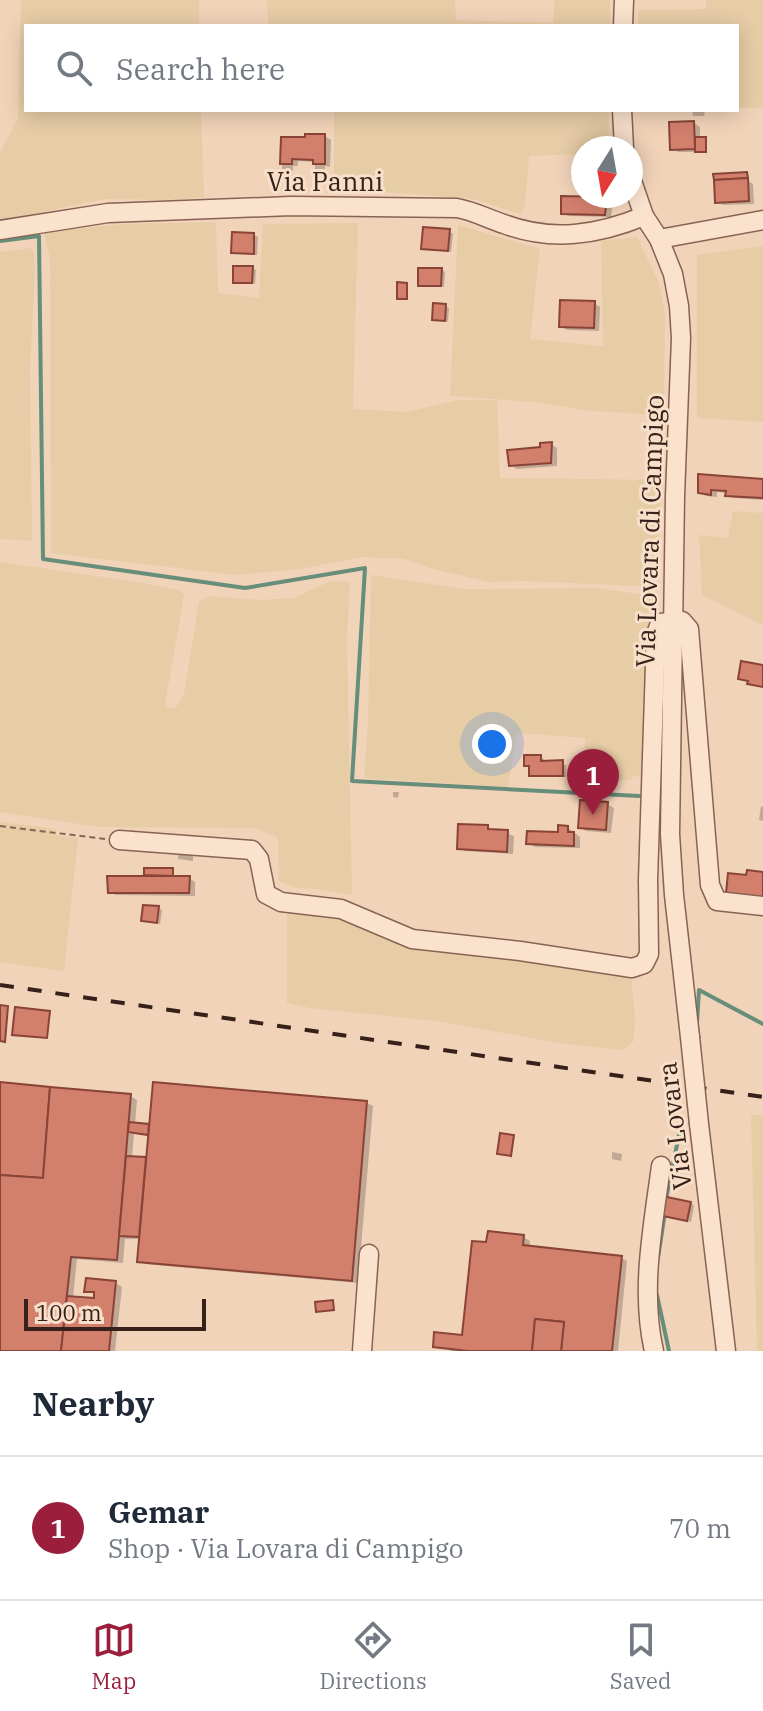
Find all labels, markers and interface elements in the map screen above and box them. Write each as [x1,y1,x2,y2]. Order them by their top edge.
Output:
search box [24,24,739,112]
icon: search [52,46,96,90]
text: Search here [116,49,285,88]
north arrow [571,136,643,208]
street label: Via Panni [267,164,383,198]
street label: Via Lovara di Campigo [627,394,671,668]
your location [472,724,512,764]
pin: 1 [567,749,619,815]
street label: Via Lovara [649,1060,699,1192]
scale bar [24,1295,206,1331]
text: 100 m [36,1298,102,1327]
text: Nearby [32,1381,154,1425]
text: Gemar [108,1492,209,1531]
text: 1 [50,1511,66,1545]
text: 70 m [669,1511,731,1545]
text: Shop · Via Lovara di Campigo [108,1531,464,1565]
tab: Map [92,1618,136,1695]
tab: Directions [319,1618,427,1695]
tab: Saved [610,1618,671,1695]

